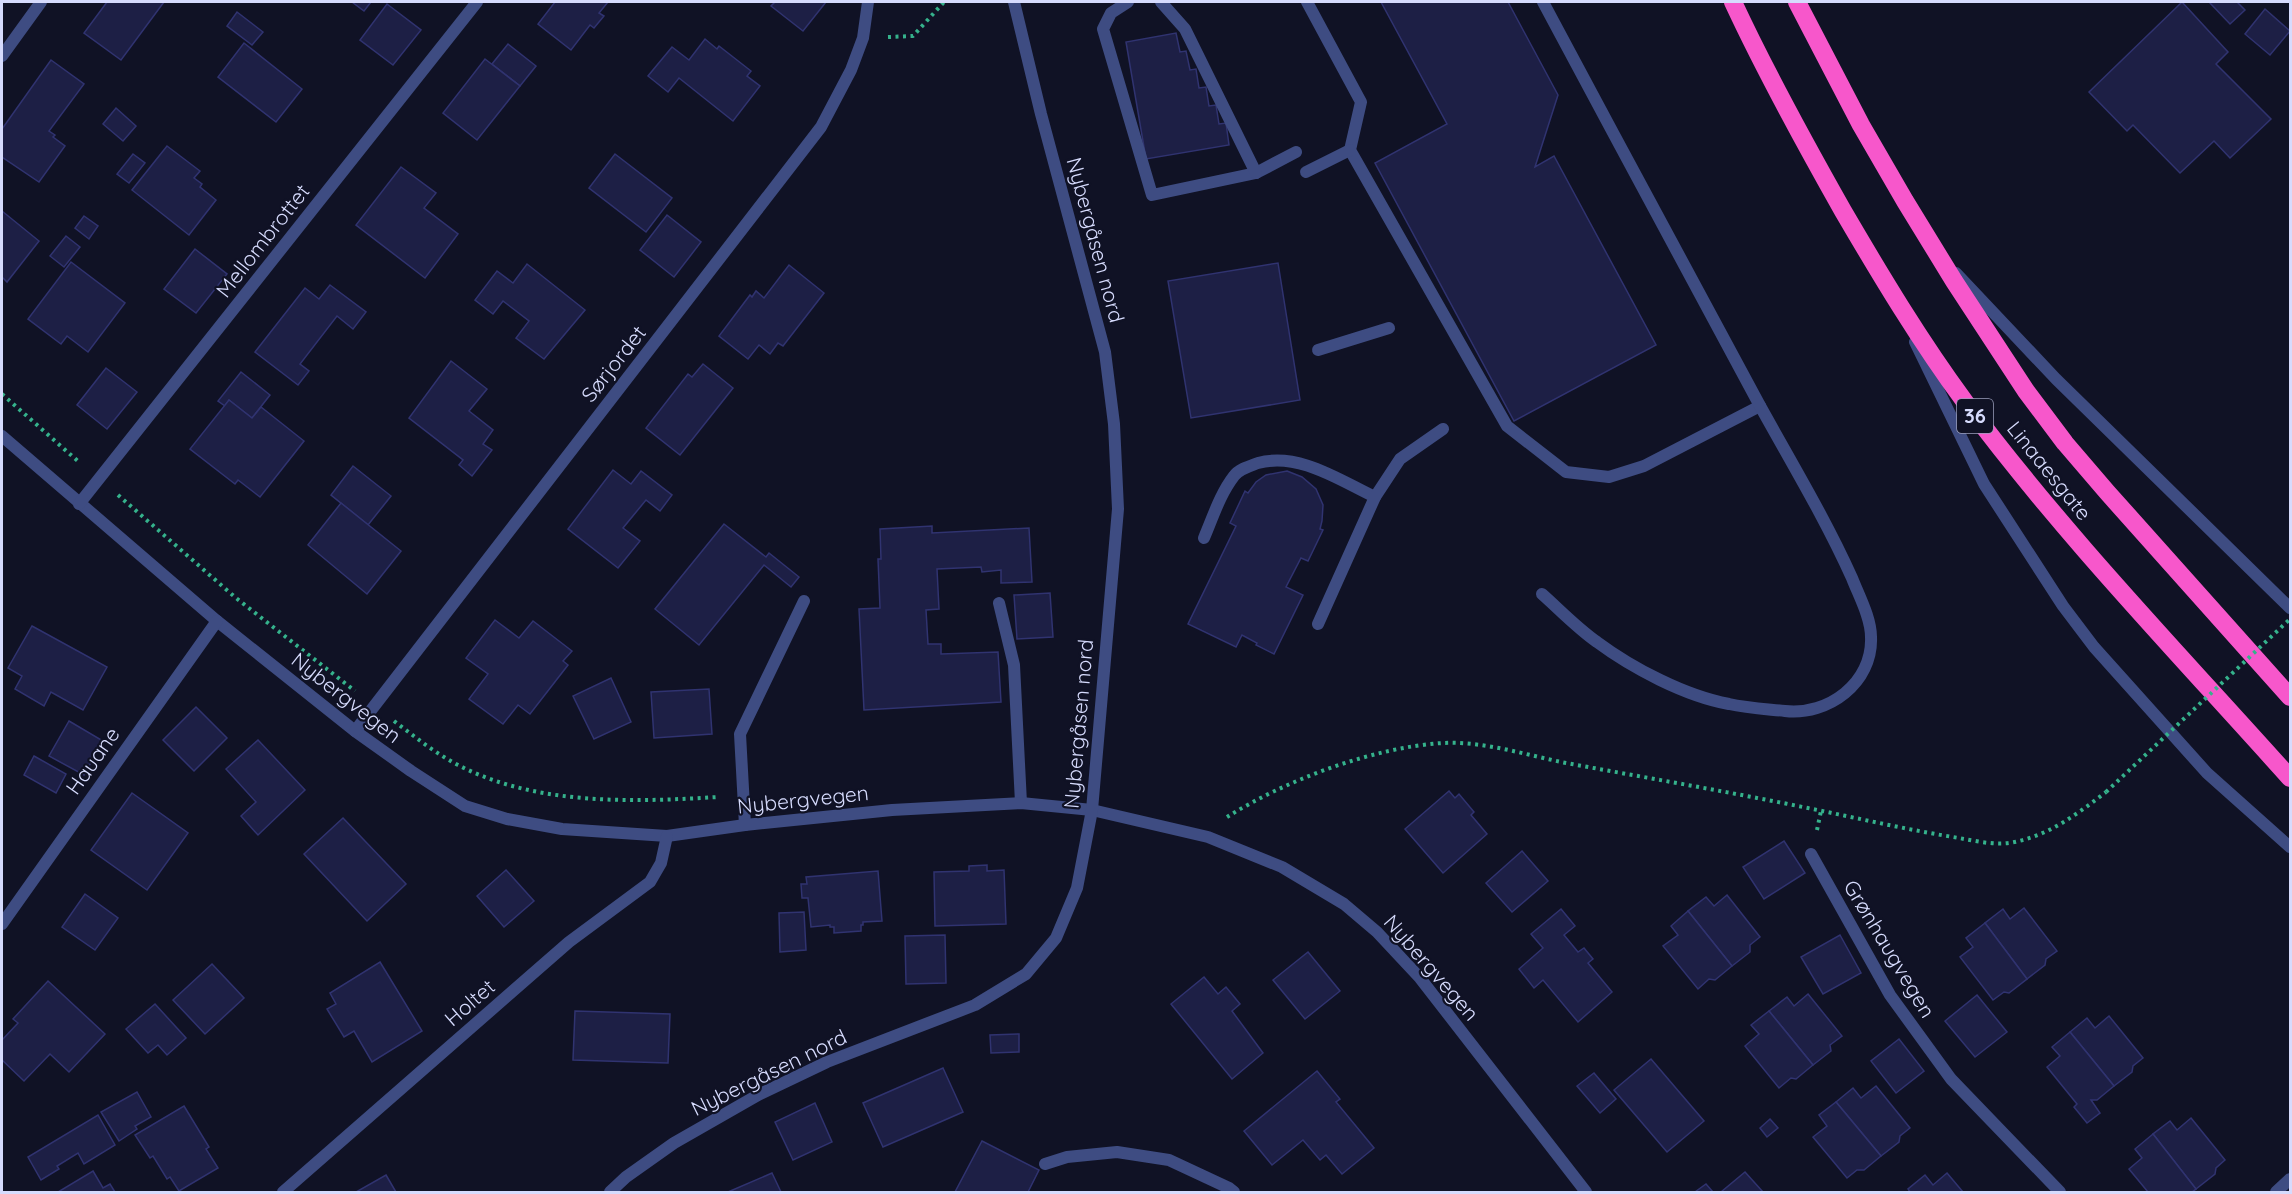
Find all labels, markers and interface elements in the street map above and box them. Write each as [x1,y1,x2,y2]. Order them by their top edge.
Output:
street label: Nybergåsen nord [1061,154,1131,325]
street label: Mellombrottet [210,179,315,302]
street label: Sørjordet [575,320,651,407]
road number: 36 [1957,399,1993,433]
street label: Linaaesgate [2002,416,2098,525]
street label: Nybergåsen nord [1058,638,1098,810]
street label: Nybergvegen [287,646,407,748]
street label: Hauane [60,722,125,799]
street label: Nybergvegen [736,779,870,819]
street label: Grønhaugvegen [1838,875,1941,1022]
street label: Nybergvegen [1379,909,1485,1026]
street label: Holtet [439,973,500,1031]
street label: Nybergåsen nord [686,1023,851,1121]

